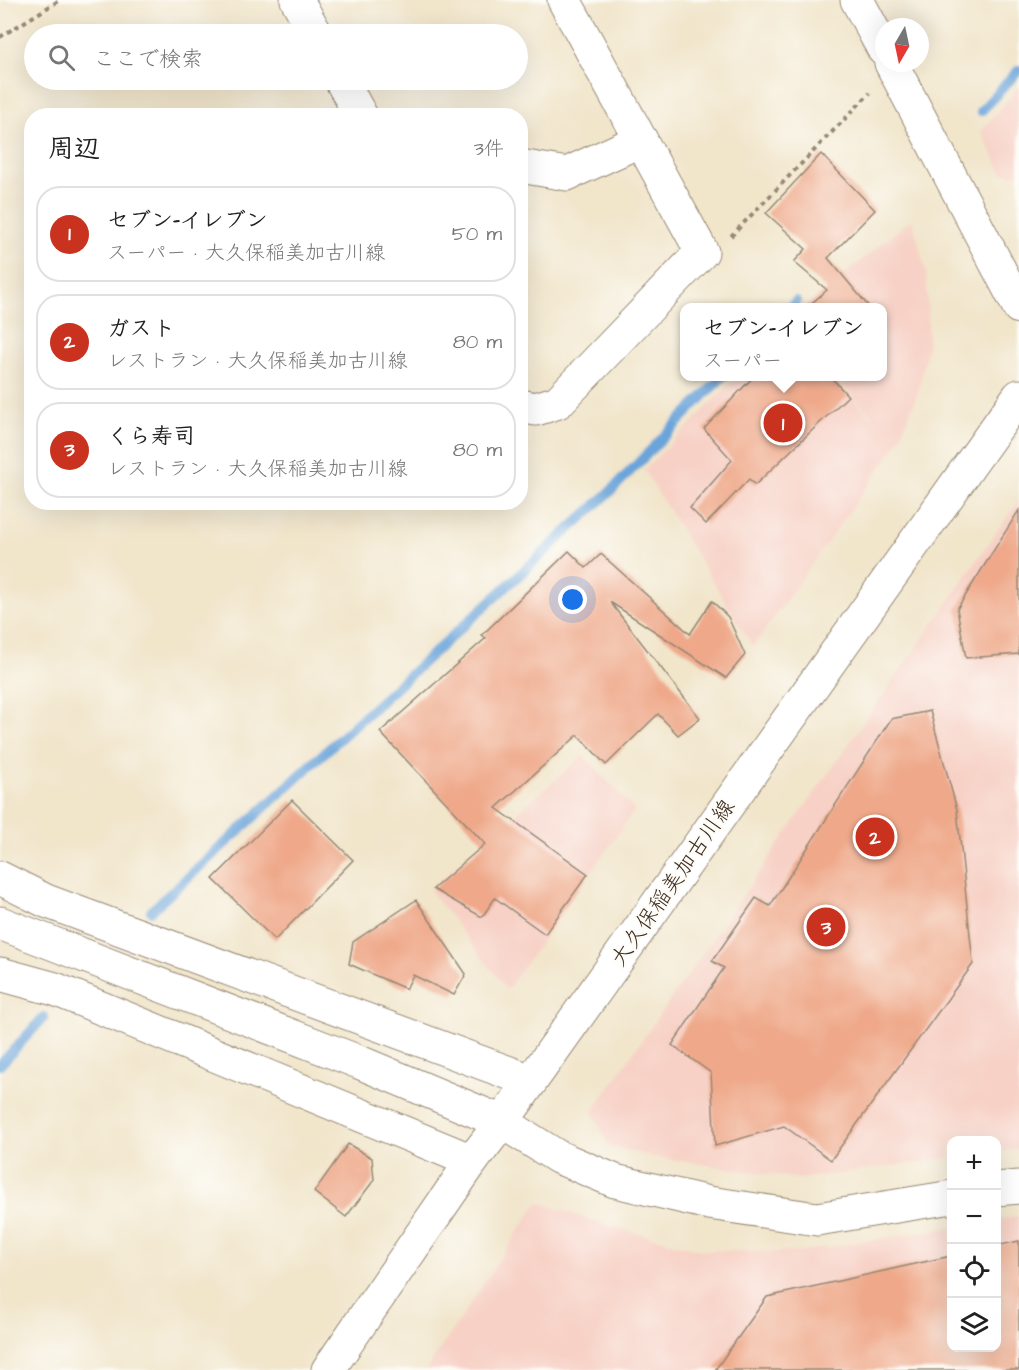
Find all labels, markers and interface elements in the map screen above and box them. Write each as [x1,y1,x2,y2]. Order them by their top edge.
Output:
north arrow [875,18,929,72]
search box [24,24,528,90]
icon: search [45,41,78,74]
text: ここで検索 [93,44,203,75]
text: 周辺 [48,131,100,167]
text: 3件 [474,135,504,163]
text: セブン-イレブン [107,205,268,236]
text: 1 [68,220,71,248]
text: 50 m [452,220,502,248]
text: スーパー · 大久保稲美加古川線 [107,239,385,267]
popup [680,303,887,381]
text: ガスト [107,313,175,344]
text: セブン-イレブン [703,313,864,344]
text: 2 [64,328,75,356]
text: 80 m [453,328,502,356]
text: レストラン · 大久保稲美加古川線 [107,347,407,375]
text: スーパー [703,347,782,375]
pin: 1 [764,400,802,446]
text: くら寿司 [107,421,195,452]
text: 3 [64,436,75,464]
text: 80 m [453,436,502,464]
text: レストラン · 大久保稲美加古川線 [107,455,407,483]
your location [558,585,587,614]
street label: 大久保稲美加古川線 [604,793,742,973]
pin: 2 [856,814,894,860]
pin: 3 [806,904,846,950]
map controls [947,1136,1001,1352]
button: + [947,1136,1001,1190]
button: − [947,1190,1001,1244]
button: locate [947,1244,1001,1298]
button: layers [947,1298,1001,1352]

